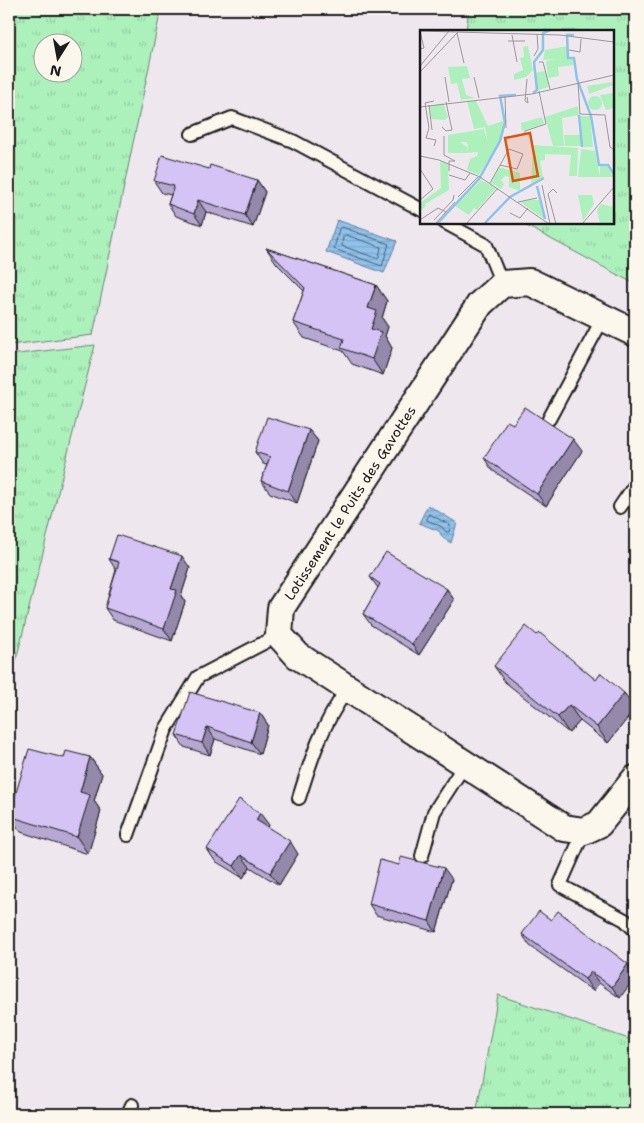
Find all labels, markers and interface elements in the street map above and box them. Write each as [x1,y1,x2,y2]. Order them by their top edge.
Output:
inset map [420,30,614,224]
north arrow [32,32,82,82]
text: N [48,61,63,81]
street label: Lotissement le Puits des Gavottes [280,402,420,604]

